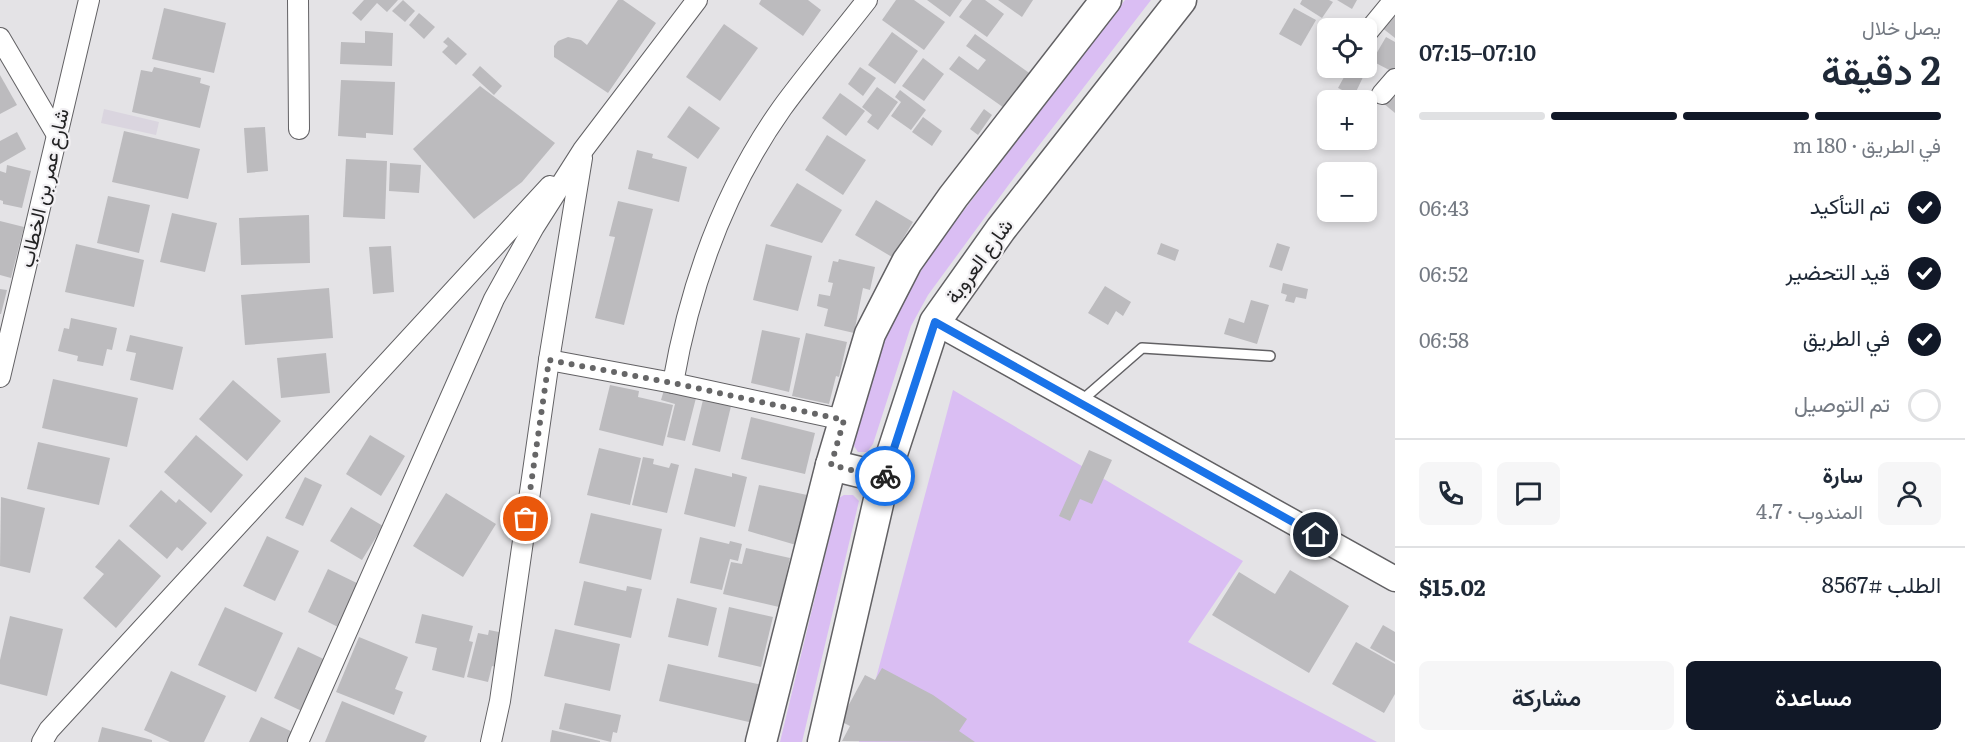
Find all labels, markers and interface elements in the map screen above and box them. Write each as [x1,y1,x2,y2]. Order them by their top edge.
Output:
text: يصل خلال [1862,11,1941,41]
map controls [1317,18,1377,222]
button: locate [1317,18,1377,78]
text: 07:10–07:15 [1419,35,1536,68]
text: 2 دقيقة [1821,39,1941,97]
button: + [1317,90,1377,150]
street label: شارع عمر بن الخطاب [9,105,76,270]
text: في الطريق · 180 m [1793,129,1941,159]
button: − [1317,162,1377,222]
text: تم التأكيد [1810,188,1890,221]
icon: check [1908,191,1941,224]
text: 06:43 [1419,192,1469,222]
street label: شارع العروبة [936,211,1019,309]
text: قيد التحضير [1785,254,1890,287]
icon: check [1908,257,1941,290]
text: 06:52 [1419,258,1468,288]
text: في الطريق [1803,320,1890,353]
icon: check [1908,323,1941,356]
text: 06:58 [1419,324,1469,354]
text: تم التوصيل [1794,386,1890,419]
courier [855,446,915,506]
text: سارة [1822,457,1863,490]
icon: bike [869,460,902,493]
button: phone [1419,462,1482,525]
button: chat [1497,462,1560,525]
button: person [1878,462,1941,525]
pin [500,493,551,544]
text: المندوب · 4.7 [1756,495,1863,525]
icon: bag [509,502,542,535]
pin [1290,509,1341,560]
icon: home [1299,518,1332,551]
text: الطلب #8567 [1822,567,1941,600]
text: $15.02 [1419,570,1485,603]
button: مشاركة [1419,661,1674,730]
button: مساعدة [1686,661,1941,730]

